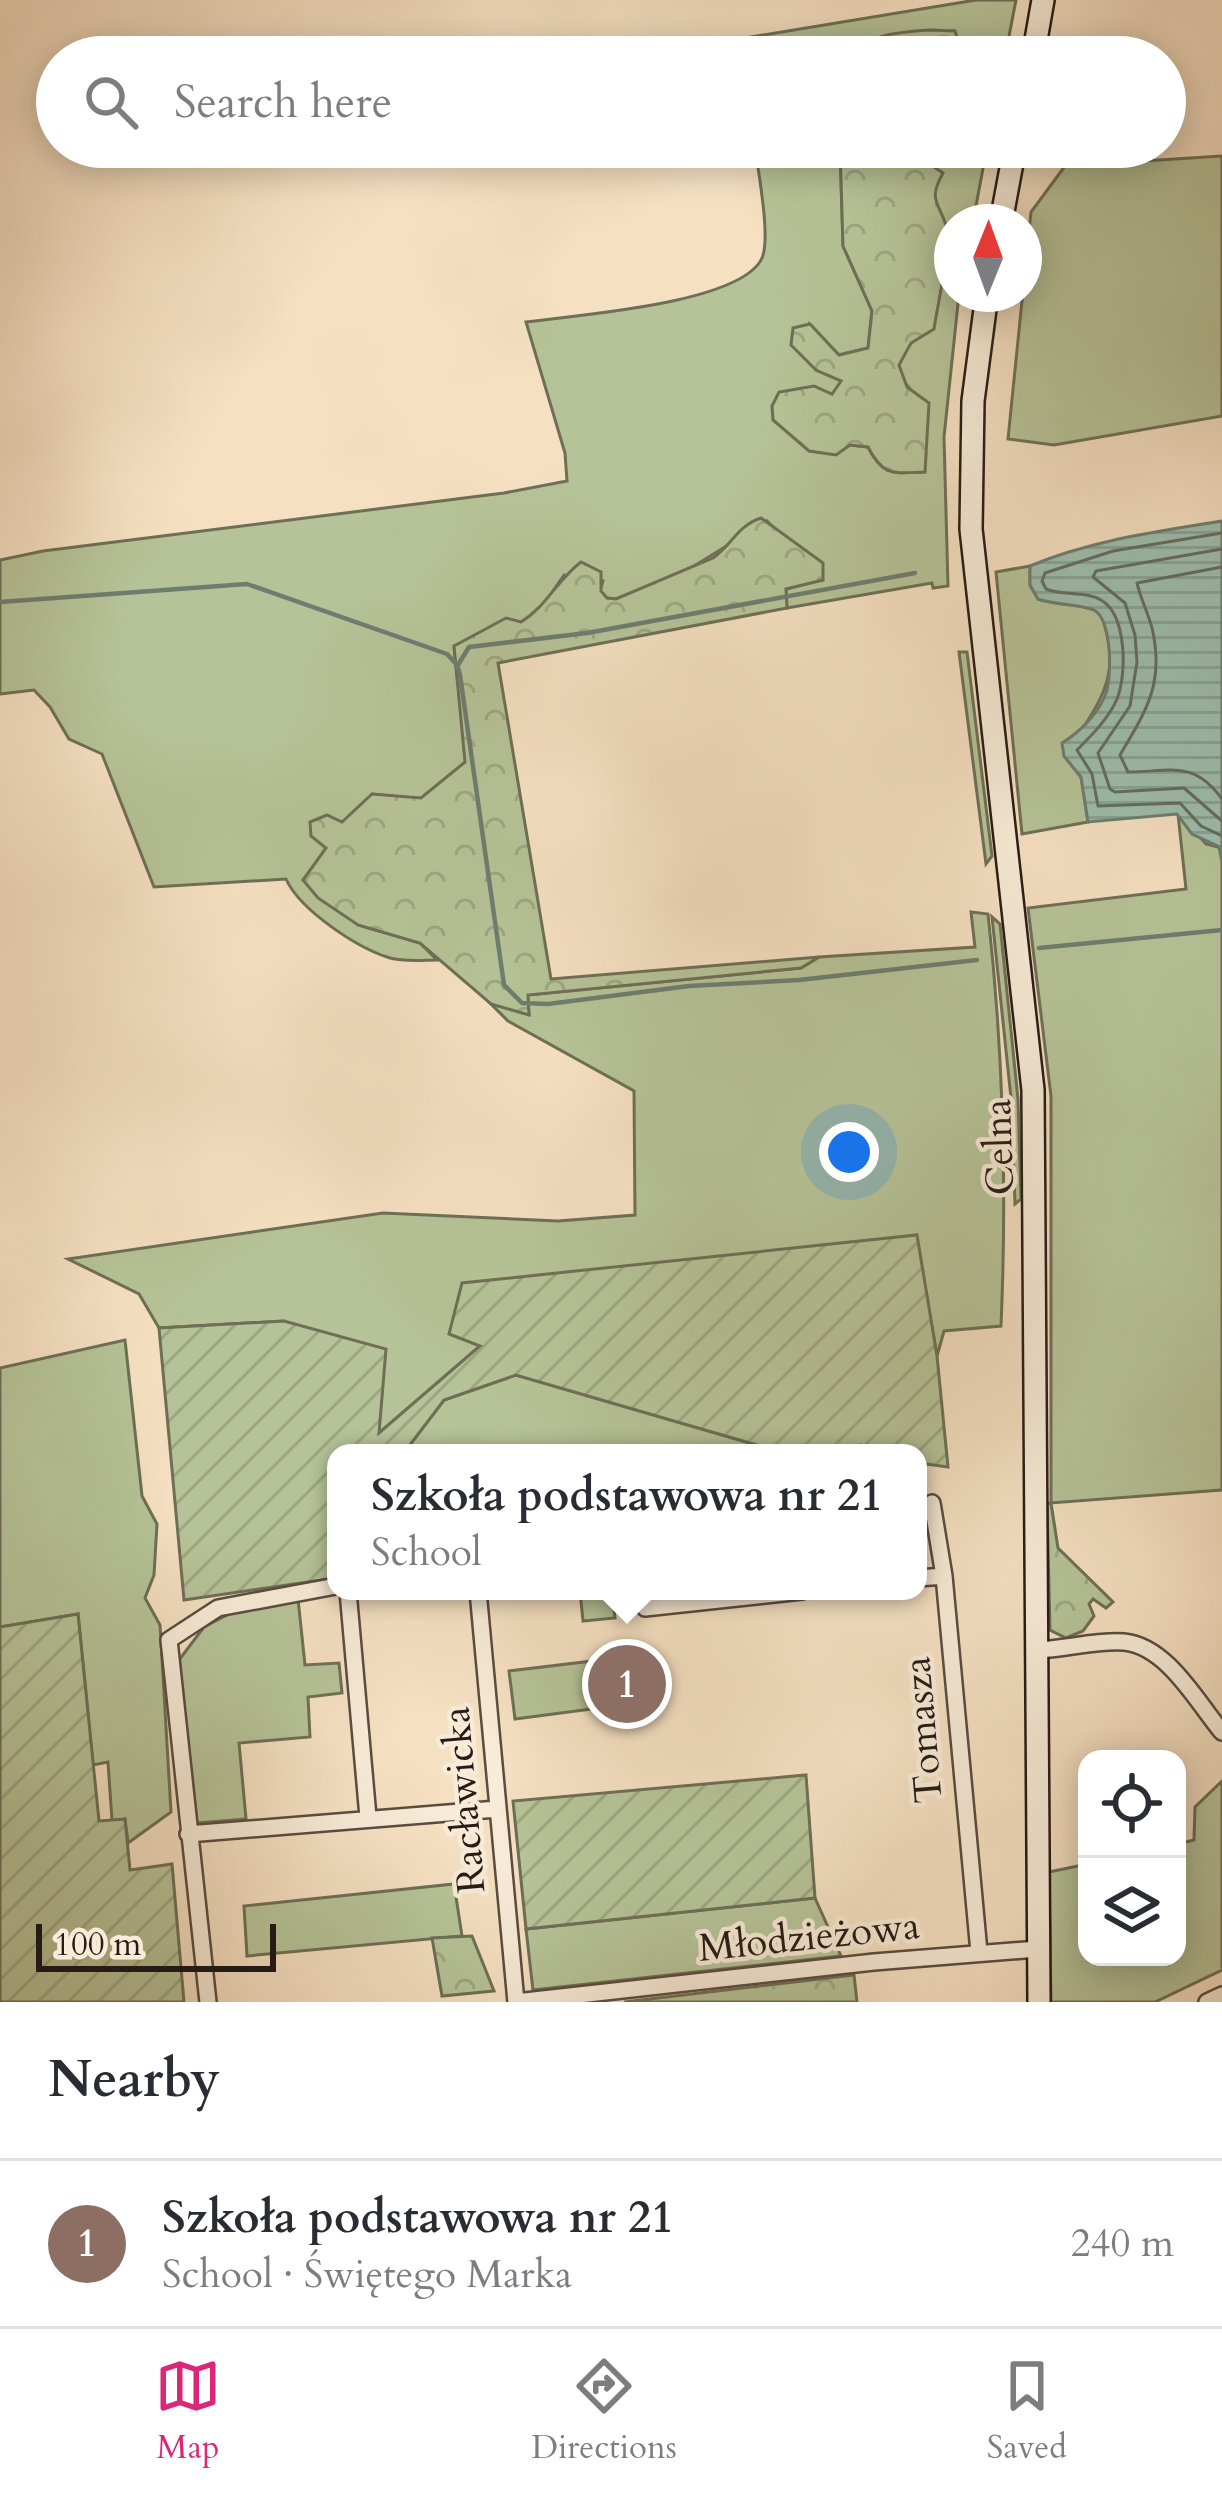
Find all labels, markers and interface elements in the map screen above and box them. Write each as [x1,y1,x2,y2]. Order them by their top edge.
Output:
search box [36,36,1186,168]
icon: search [78,69,144,135]
text: Search here [174,72,392,133]
north arrow [934,204,1042,312]
street label: Celna [971,1098,1027,1196]
your location [819,1122,879,1182]
popup [327,1444,927,1600]
text: Szkoła podstawowa nr 21 [371,1465,883,1526]
text: School [371,1526,482,1579]
pin: 1 [588,1639,666,1729]
street label: Tomasza [890,1654,956,1805]
street label: Racławicka [429,1704,499,1896]
map controls [1078,1750,1186,1966]
button: locate [1078,1750,1186,1858]
button: layers [1078,1858,1186,1966]
street label: Młodzieżowa [696,1899,922,1975]
scale bar [36,1918,276,1971]
text: 100 m [54,1922,141,1967]
text: Nearby [48,2045,220,2115]
text: Szkoła podstawowa nr 21 [162,2187,674,2248]
text: 1 [77,2217,97,2270]
text: 240 m [1071,2217,1174,2270]
text: School · Świętego Marka [162,2248,572,2301]
tab: Map [155,2353,221,2470]
tab: Directions [531,2353,677,2470]
tab: Saved [987,2353,1067,2470]

